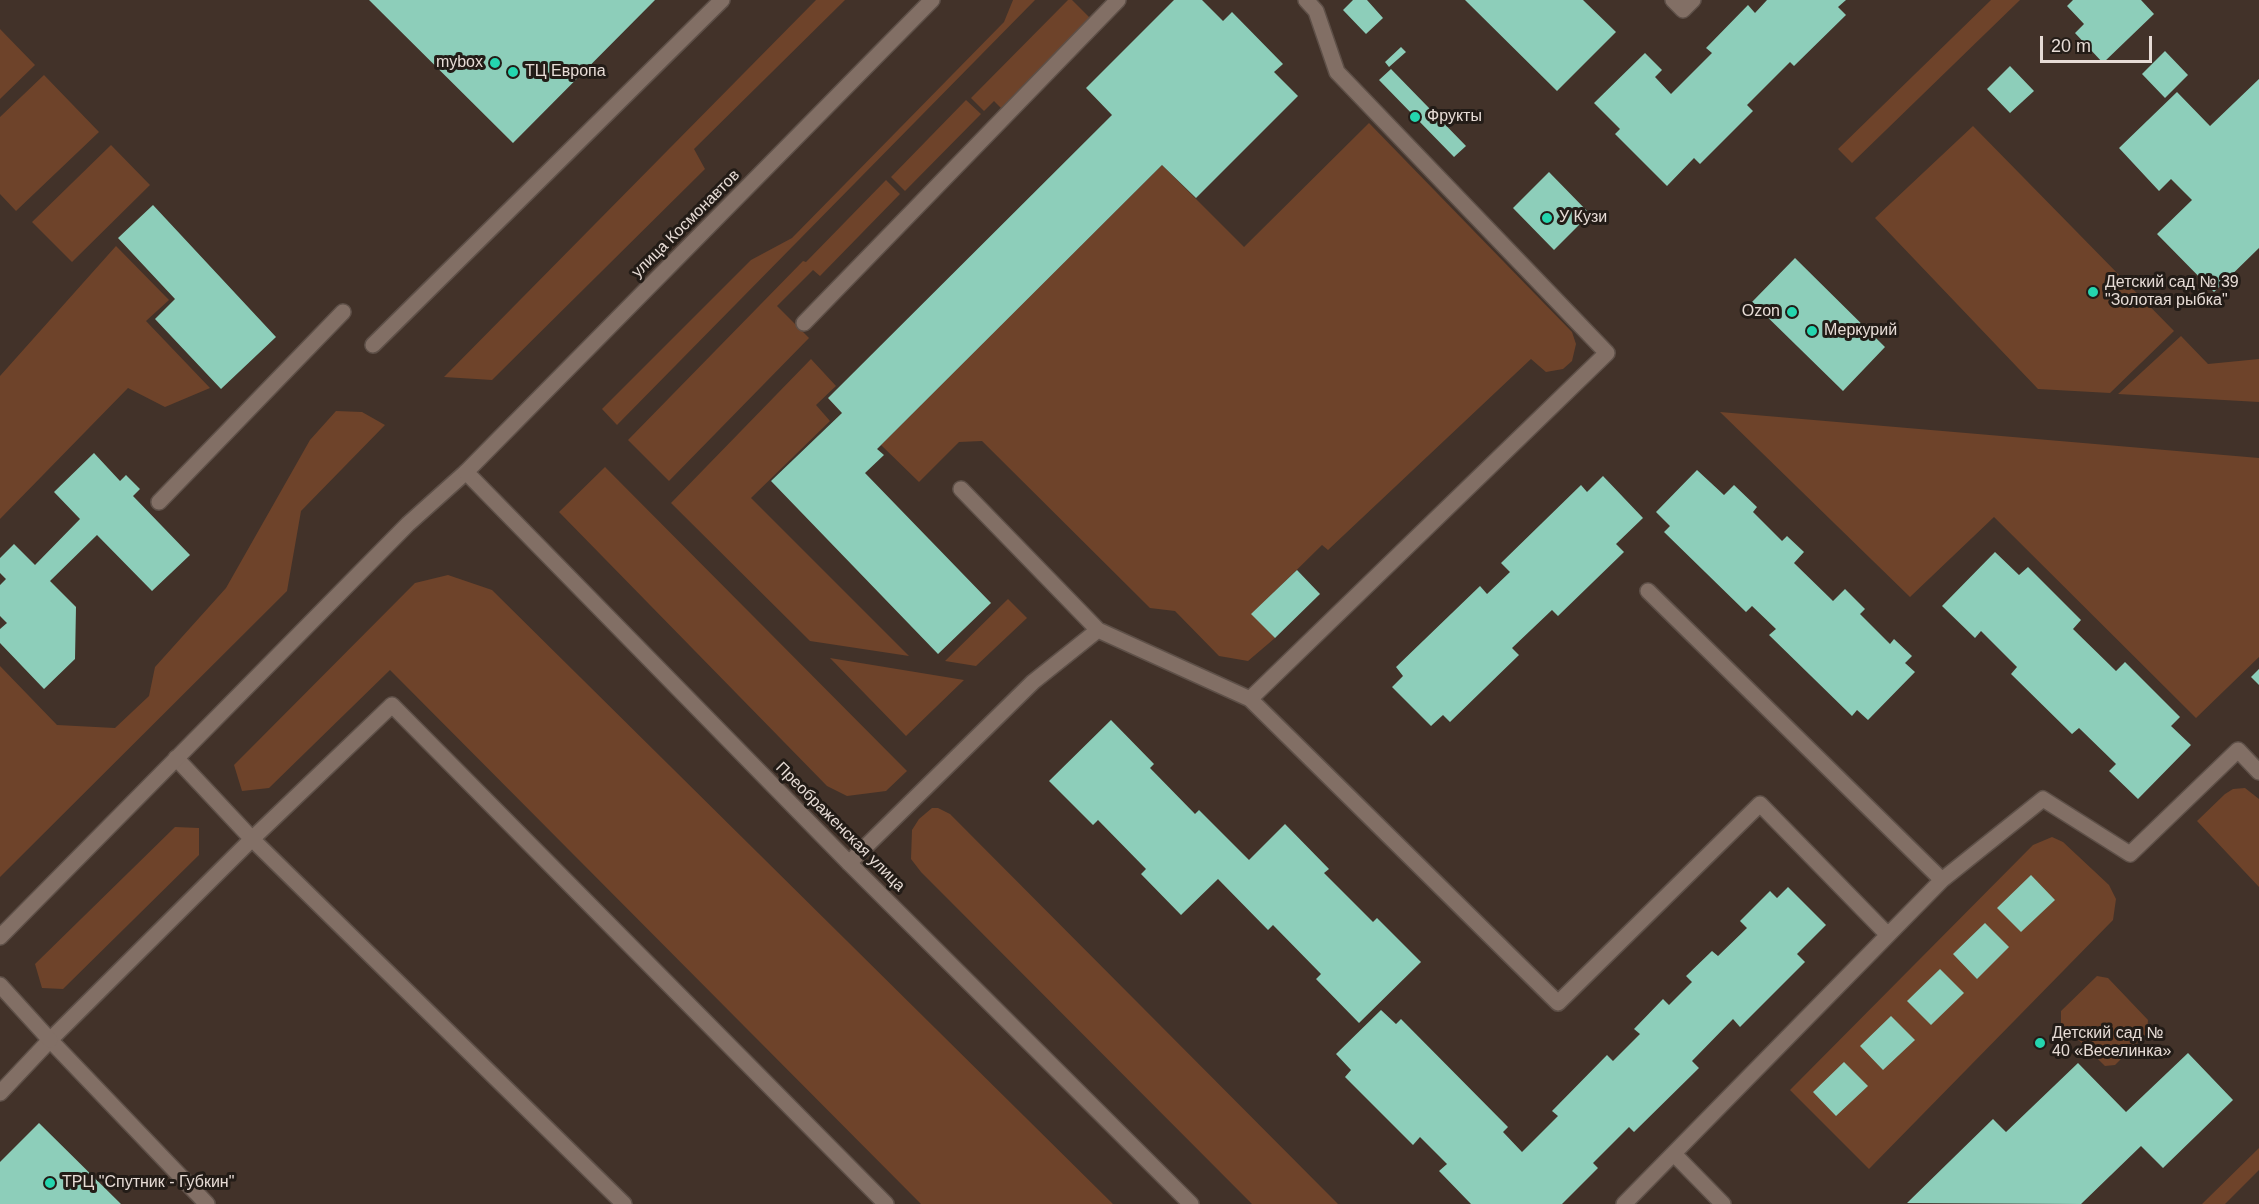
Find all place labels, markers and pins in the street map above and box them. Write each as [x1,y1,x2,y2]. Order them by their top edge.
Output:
place label: mybox [436,53,483,73]
marker: mybox [488,56,502,70]
place label: ТЦ Европа [525,62,606,82]
marker: ТЦ Европа [506,65,520,79]
place label: Фрукты [1427,107,1482,127]
marker: Фрукты [1408,110,1422,124]
place label: У Кузи [1559,208,1607,228]
marker: У Кузи [1540,211,1554,225]
place label: Детский сад № 39 "Золотая рыбка" [2105,273,2239,311]
marker: Детский сад № 39 "Золотая рыбка" [2086,285,2100,299]
place label: Ozon [1742,302,1780,322]
marker: Ozon [1785,305,1799,319]
place label: Меркурий [1824,321,1897,341]
marker: Меркурий [1805,324,1819,338]
place label: Детский сад № 40 «Веселинка» [2052,1024,2171,1062]
marker: Детский сад № 40 «Веселинка» [2033,1036,2047,1050]
place label: ТРЦ "Спутник - Губкин" [62,1173,234,1193]
marker: ТРЦ "Спутник - Губкин" [43,1176,57,1190]

